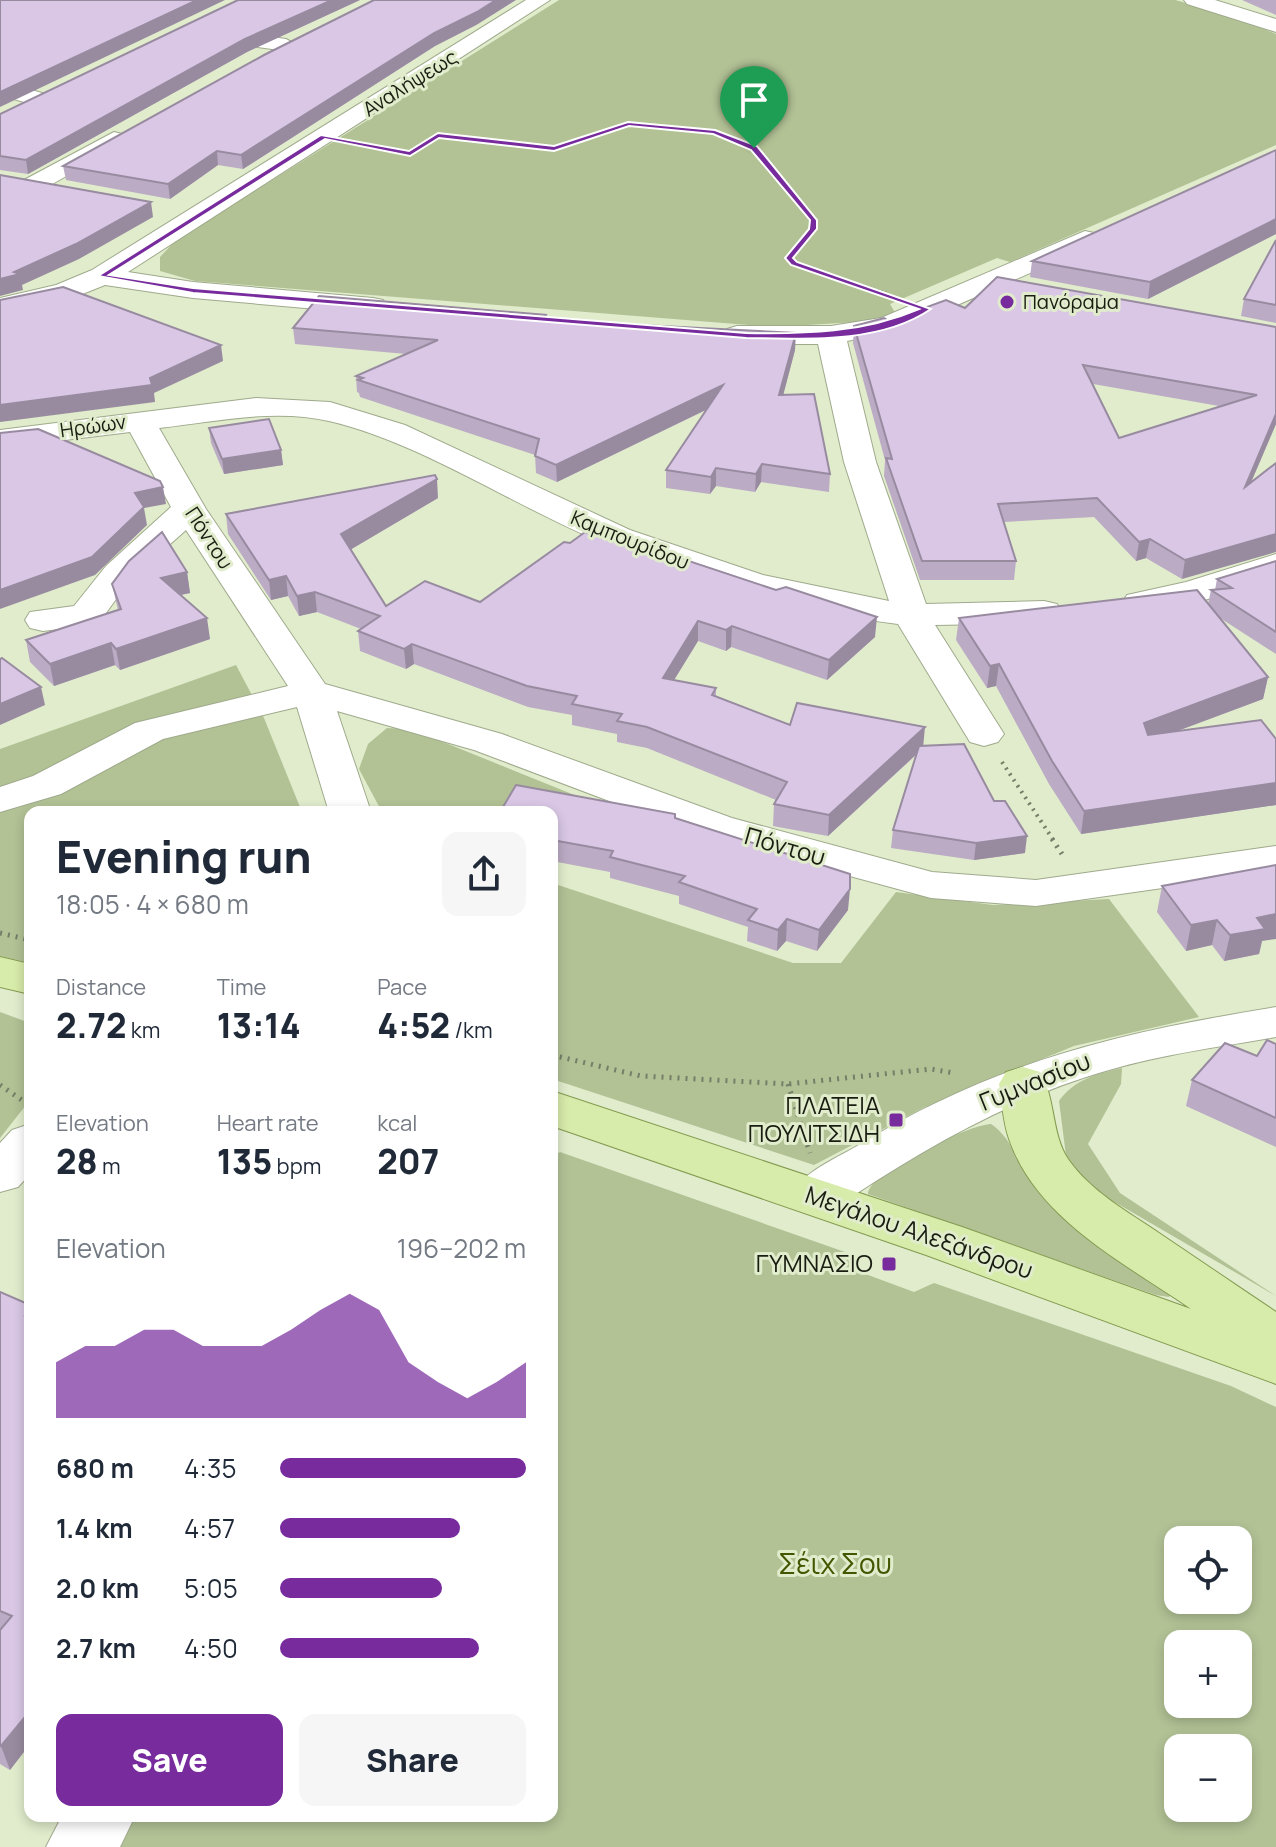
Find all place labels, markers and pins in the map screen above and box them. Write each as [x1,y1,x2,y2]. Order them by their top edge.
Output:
pin [720,66,788,148]
place label: Πανόραμα [1023,288,1119,315]
marker: Πανόραμα [998,293,1016,311]
place label: ΠΛΑΤΕΙΑ ΠΟΥΛΙΤΣΙΔΗ [748,1088,880,1149]
marker: ΠΛΑΤΕΙΑ ΠΟΥΛΙΤΣΙΔΗ [887,1111,905,1129]
place label: ΓΥΜΝΑΣΙΟ [756,1246,873,1279]
marker: ΓΥΜΝΑΣΙΟ [880,1255,898,1273]

